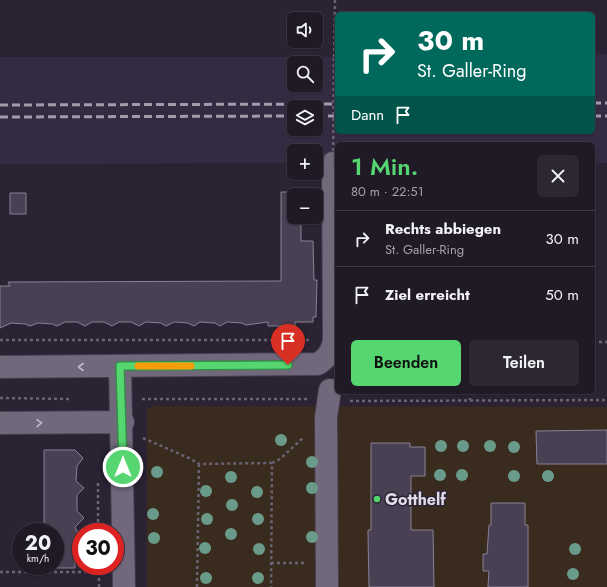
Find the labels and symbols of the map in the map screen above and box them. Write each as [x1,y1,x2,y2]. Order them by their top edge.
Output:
pin [271,324,305,365]
one-way arrow [78,363,84,371]
one-way arrow [36,419,42,427]
position arrow [102,446,144,488]
place label: Gotthelf [385,488,447,511]
marker: Gotthelf [372,494,382,504]
speed limit sign: 30 [72,523,124,575]

